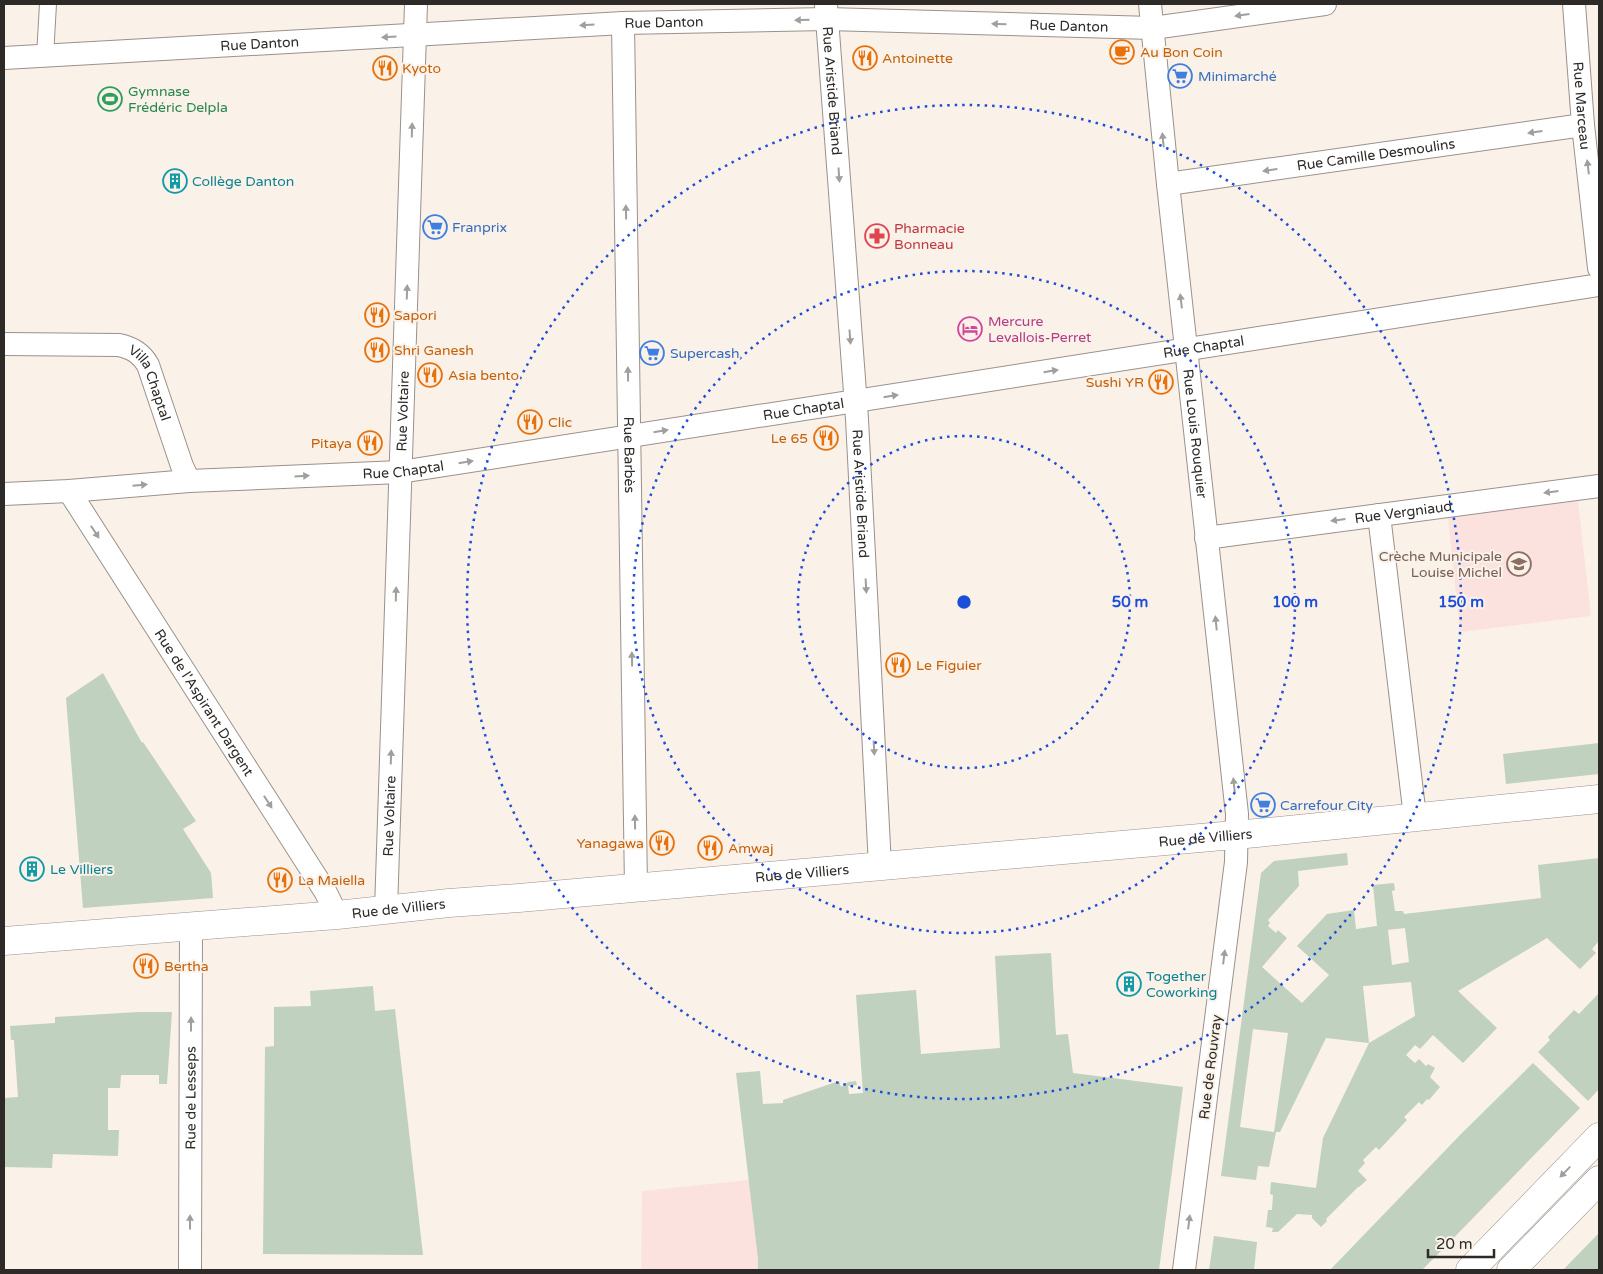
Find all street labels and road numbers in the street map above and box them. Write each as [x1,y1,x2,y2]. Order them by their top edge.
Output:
street label: Rue Danton [624,13,704,32]
street label: Rue Danton [1029,17,1109,36]
street label: Rue Aristide Briand [819,26,845,156]
street label: Rue Danton [220,33,300,55]
street label: Rue Marceau [1569,61,1594,151]
street label: Rue Camille Desmoulins [1296,135,1457,175]
street label: Rue Chaptal [1162,332,1245,362]
street label: Villa Chaptal [125,341,174,423]
street label: Rue Louis Rouquier [1179,368,1210,500]
street label: Rue Voltaire [393,371,413,452]
street label: Rue Chaptal [762,395,845,424]
street label: Rue Barbès [620,417,638,494]
street label: Rue Aristide Briand [849,429,872,559]
street label: Rue Chaptal [362,457,445,483]
street label: Rue Vergniaud [1354,498,1453,527]
street label: Rue de l'Aspirant Dargent [151,626,258,780]
street label: Rue Voltaire [380,775,399,857]
street label: Rue de Villiers [1158,825,1253,851]
street label: Rue de Villiers [754,861,850,886]
street label: Rue de Villiers [351,895,447,922]
street label: Rue de Rouvray [1196,1013,1225,1120]
street label: Rue de Lesseps [182,1046,200,1150]

